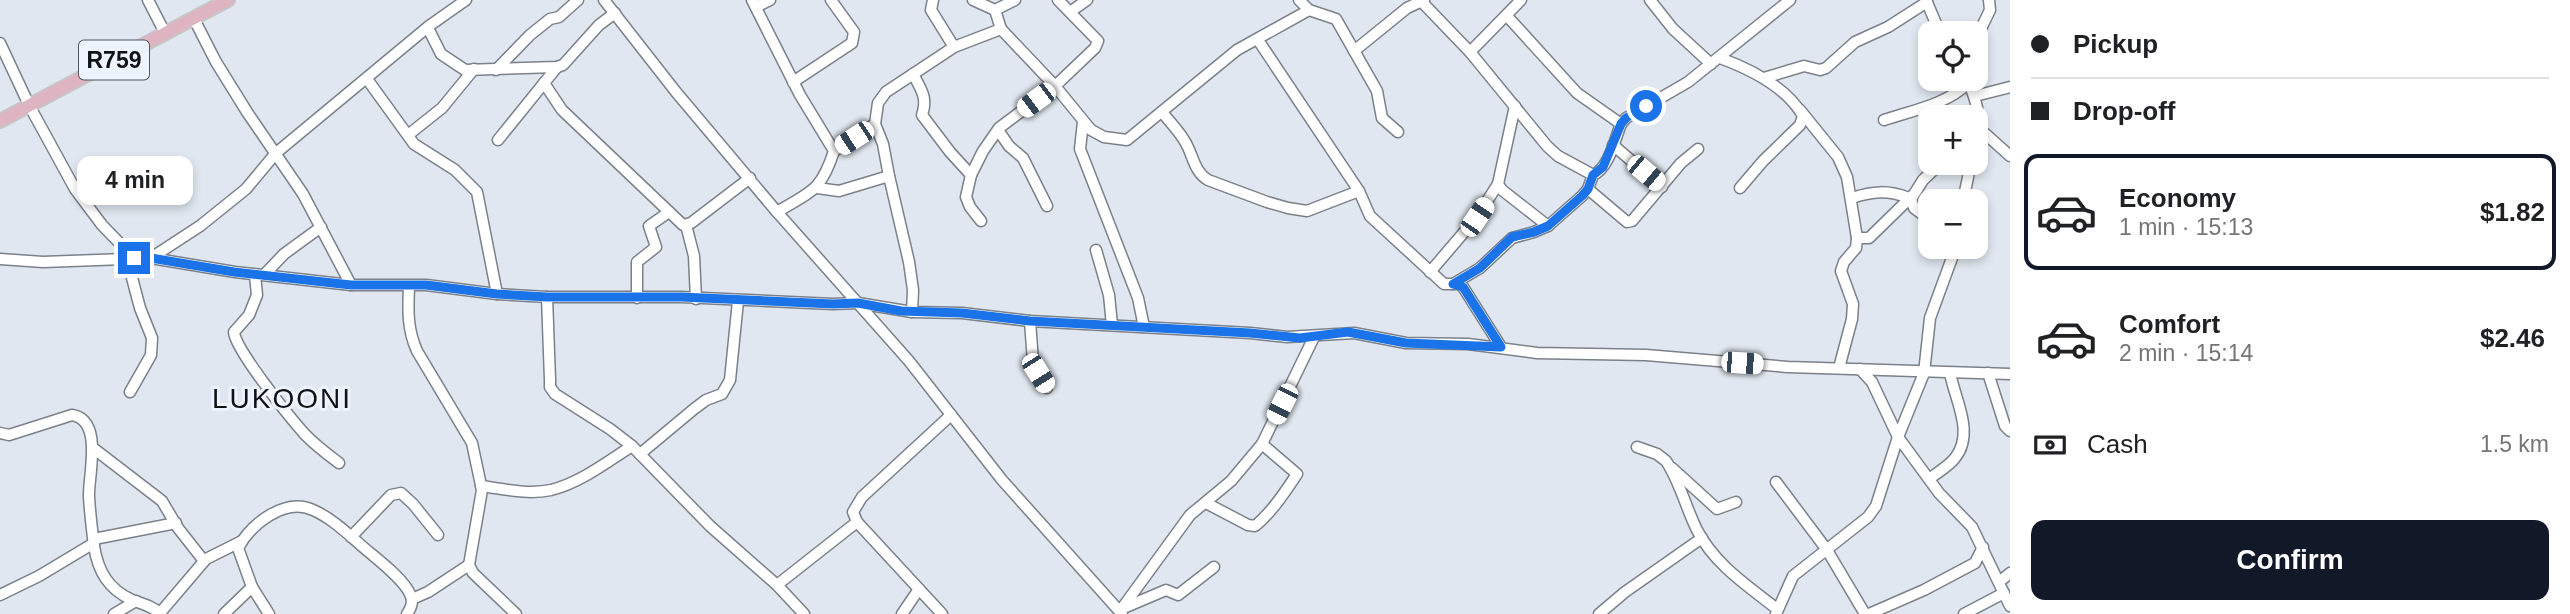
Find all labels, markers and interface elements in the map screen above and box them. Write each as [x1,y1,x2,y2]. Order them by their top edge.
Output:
map controls [1918,21,1988,259]
button: locate [1918,21,1988,91]
text: Pickup [2073,29,2158,59]
road number: R759 [79,40,149,80]
car [1013,79,1060,121]
route start [1630,90,1662,122]
text: Drop-off [2073,96,2176,126]
button: + [1918,105,1988,175]
car [831,118,878,158]
car [1624,151,1669,195]
callout: 4 min [76,156,192,205]
text: 4 min [105,167,165,193]
icon: car [2035,181,2098,244]
text: Economy [2119,183,2236,213]
button: − [1918,189,1988,259]
car [1457,194,1498,240]
text: $1.82 [2480,197,2545,227]
text: 1 min · 15:13 [2119,214,2253,240]
route end [118,242,150,274]
icon: car [2035,307,2098,370]
text: Comfort [2119,309,2220,339]
text: $2.46 [2480,323,2545,353]
text: 2 min · 15:14 [2119,340,2253,366]
car [1018,350,1059,396]
car [1721,351,1764,375]
car [1264,381,1301,427]
district label: LUKOONI [212,383,352,414]
icon: cash [2031,426,2069,464]
text: Cash [2087,429,2148,459]
text: 1.5 km [2480,431,2549,457]
button: Confirm [2031,520,2549,600]

